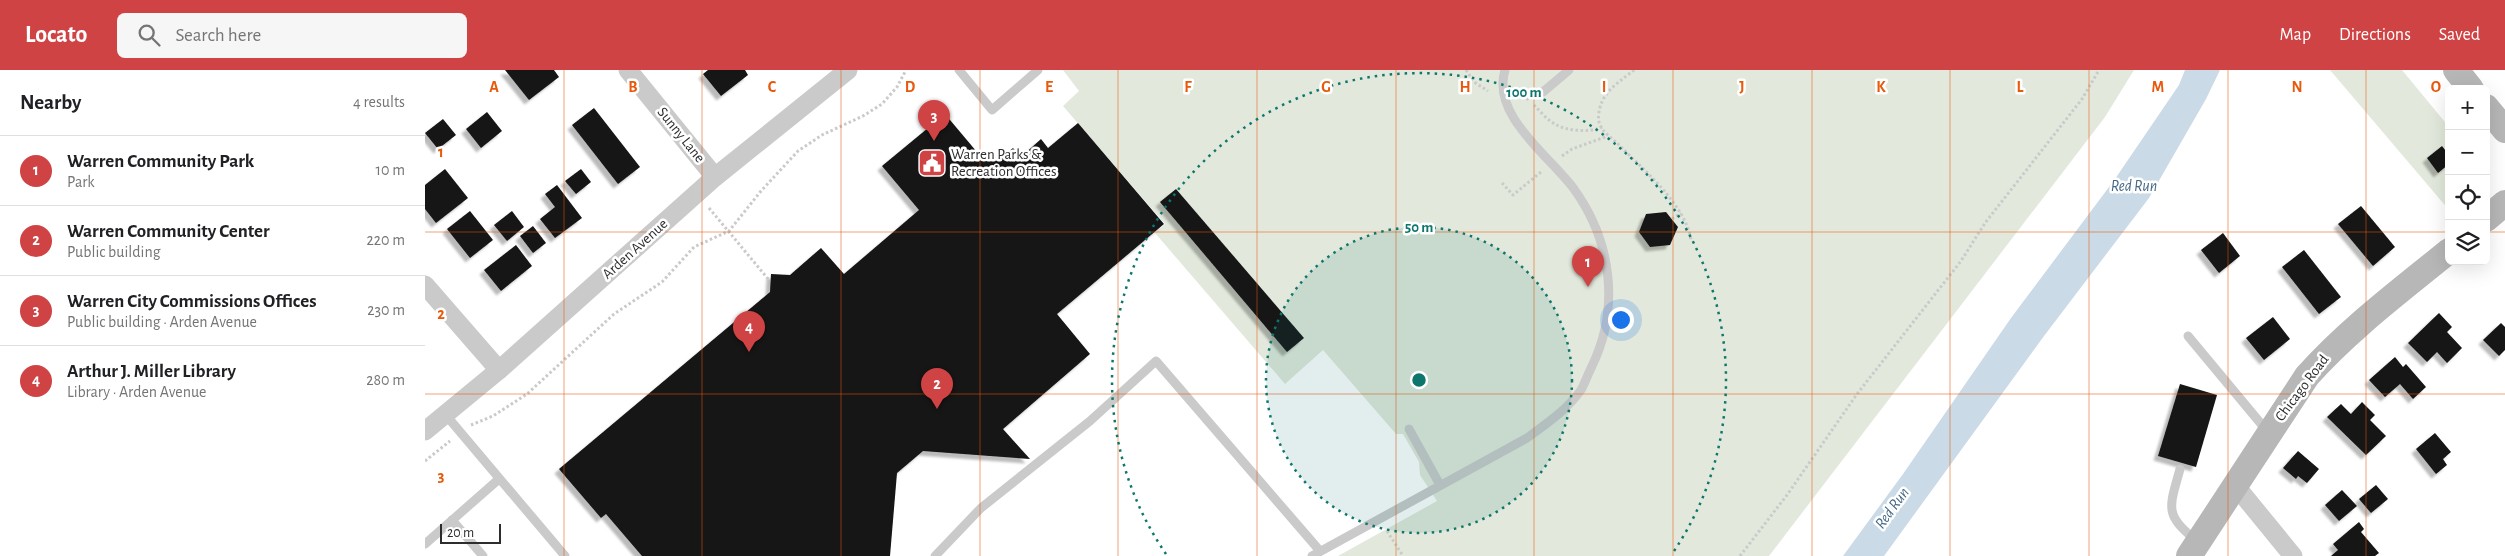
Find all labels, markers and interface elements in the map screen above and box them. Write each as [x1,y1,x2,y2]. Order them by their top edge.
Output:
search box [117,13,467,58]
icon: search [135,21,163,49]
text: Locato [25,23,87,47]
text: Search here [175,26,261,45]
text: Map [2280,26,2311,44]
text: Directions [2339,26,2411,44]
text: Saved [2439,26,2480,44]
text: A [489,79,499,95]
text: B [628,79,638,95]
text: C [768,79,777,95]
text: D [905,79,916,95]
text: E [1045,79,1053,95]
text: F [1184,79,1192,95]
text: G [1321,79,1331,95]
text: H [1459,79,1471,95]
text: I [1602,79,1606,95]
text: J [1739,79,1745,95]
text: K [1876,79,1886,95]
text: L [2017,79,2024,95]
text: M [2152,79,2164,95]
text: N [2291,79,2303,95]
text: O [2431,79,2441,95]
text: 100 m [1506,85,1542,100]
map controls [2445,85,2490,265]
button: + [2445,85,2490,130]
text: Nearby [20,92,81,113]
text: 4 results [353,94,405,110]
pin: 3 [918,100,950,141]
street label: Sunny Lane [654,105,708,165]
button: − [2445,130,2490,175]
text: 1 [438,144,444,160]
place label: Warren Parks & Recreation Offices [951,147,1056,179]
public building icon: Warren Parks & Recreation Offices [917,148,947,178]
text: Warren Community Park [67,152,254,171]
text: 1 [33,162,39,178]
text: 10 m [376,162,405,178]
text: Park [67,174,95,190]
button: locate [2445,175,2490,220]
water label: Red Run [2111,178,2157,194]
street label: Arden Avenue [600,216,671,282]
text: 50 m [1405,220,1433,235]
button: layers [2445,220,2490,265]
text: Warren Community Center [67,222,270,241]
text: 2 [32,232,40,248]
text: 220 m [367,232,405,248]
text: Public building [67,244,161,260]
pin: 1 [1572,246,1604,287]
text: Warren City Commissions Offices [67,292,316,311]
text: 3 [33,302,39,318]
text: 230 m [367,302,405,318]
text: 2 [437,306,445,322]
your location [1608,307,1634,333]
pin: 4 [733,311,765,352]
text: Public building · Arden Avenue [67,314,257,330]
street label: Chicago Road [2272,352,2332,424]
text: Arthur J. Miller Library [67,362,236,381]
pin: 2 [921,368,953,409]
centre of rings [1410,371,1428,389]
text: 4 [32,372,40,388]
text: 280 m [366,372,405,388]
text: Library · Arden Avenue [67,384,206,400]
text: 3 [438,468,445,484]
water label: Red Run [1872,484,1912,532]
scale bar [440,521,501,544]
text: 20 m [447,526,474,540]

